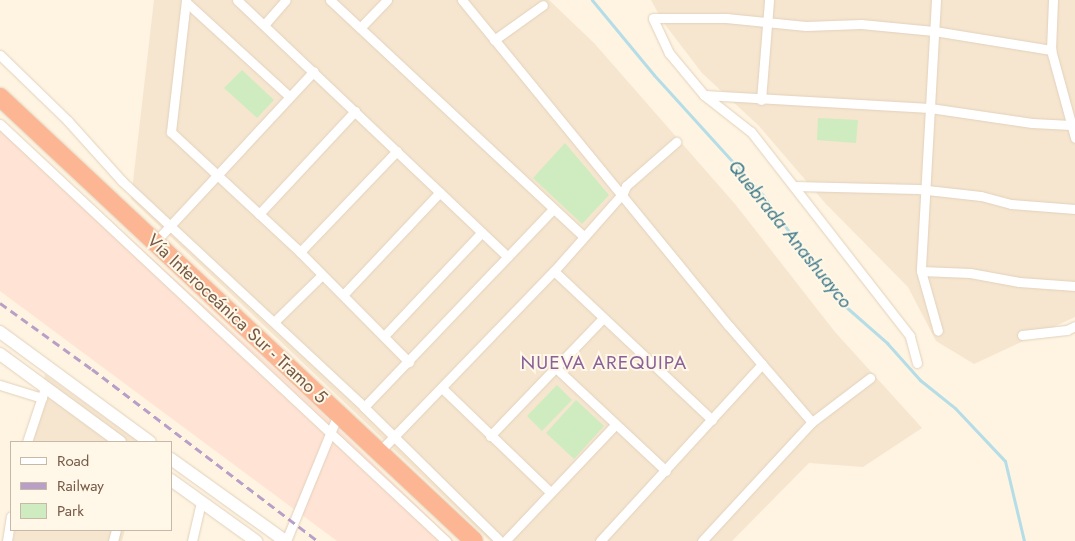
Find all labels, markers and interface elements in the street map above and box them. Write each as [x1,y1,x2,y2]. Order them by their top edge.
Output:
water label: Quebrada Anashuayco [723,155,857,313]
street label: Vía Interoceánica Sur - Tramo 5 [142,230,332,408]
district label: NUEVA AREQUIPA [519,352,689,374]
legend [10,441,172,531]
text: Road [57,450,89,472]
text: Railway [57,475,104,497]
text: Park [57,500,84,522]

